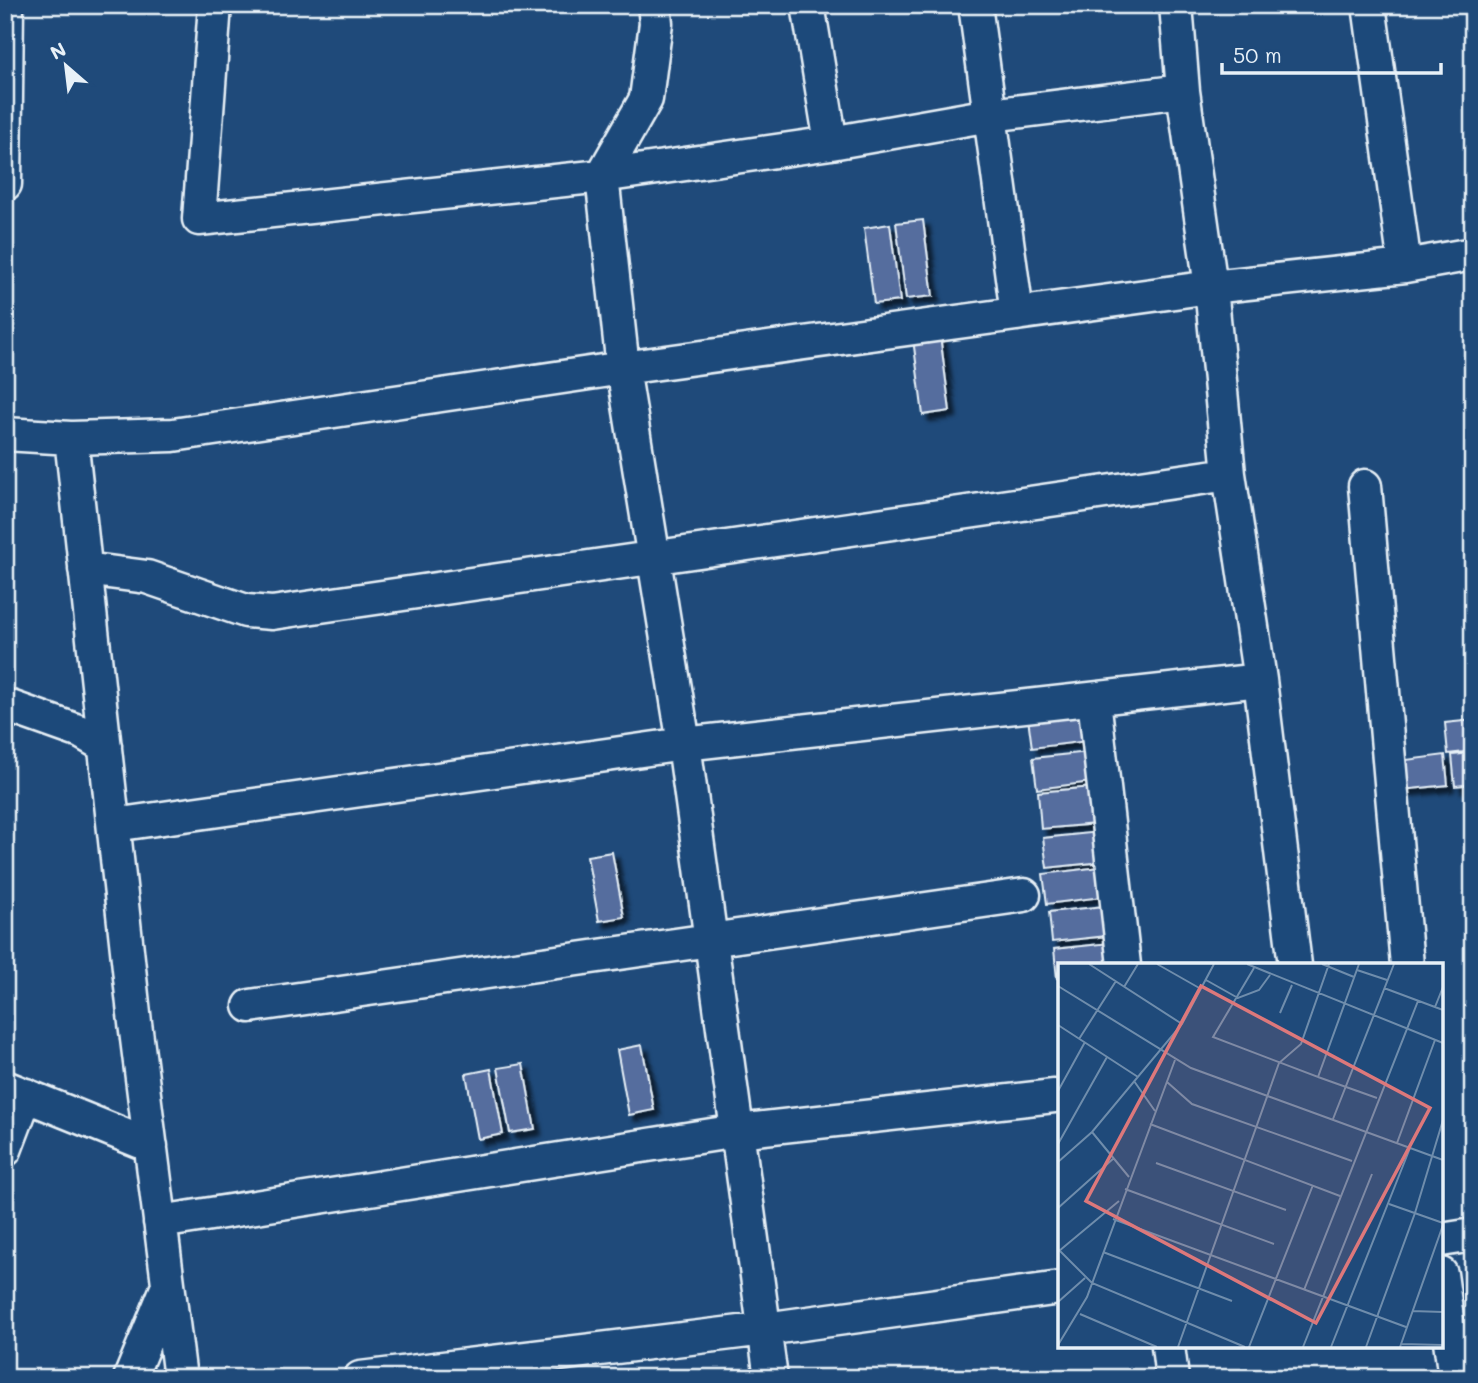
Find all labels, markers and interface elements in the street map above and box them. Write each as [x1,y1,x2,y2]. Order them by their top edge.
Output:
north arrow [32,32,102,102]
scale bar [1222,32,1441,76]
text: N [46,36,70,65]
text: 50 m [1233,41,1282,68]
inset map [1058,963,1443,1348]

